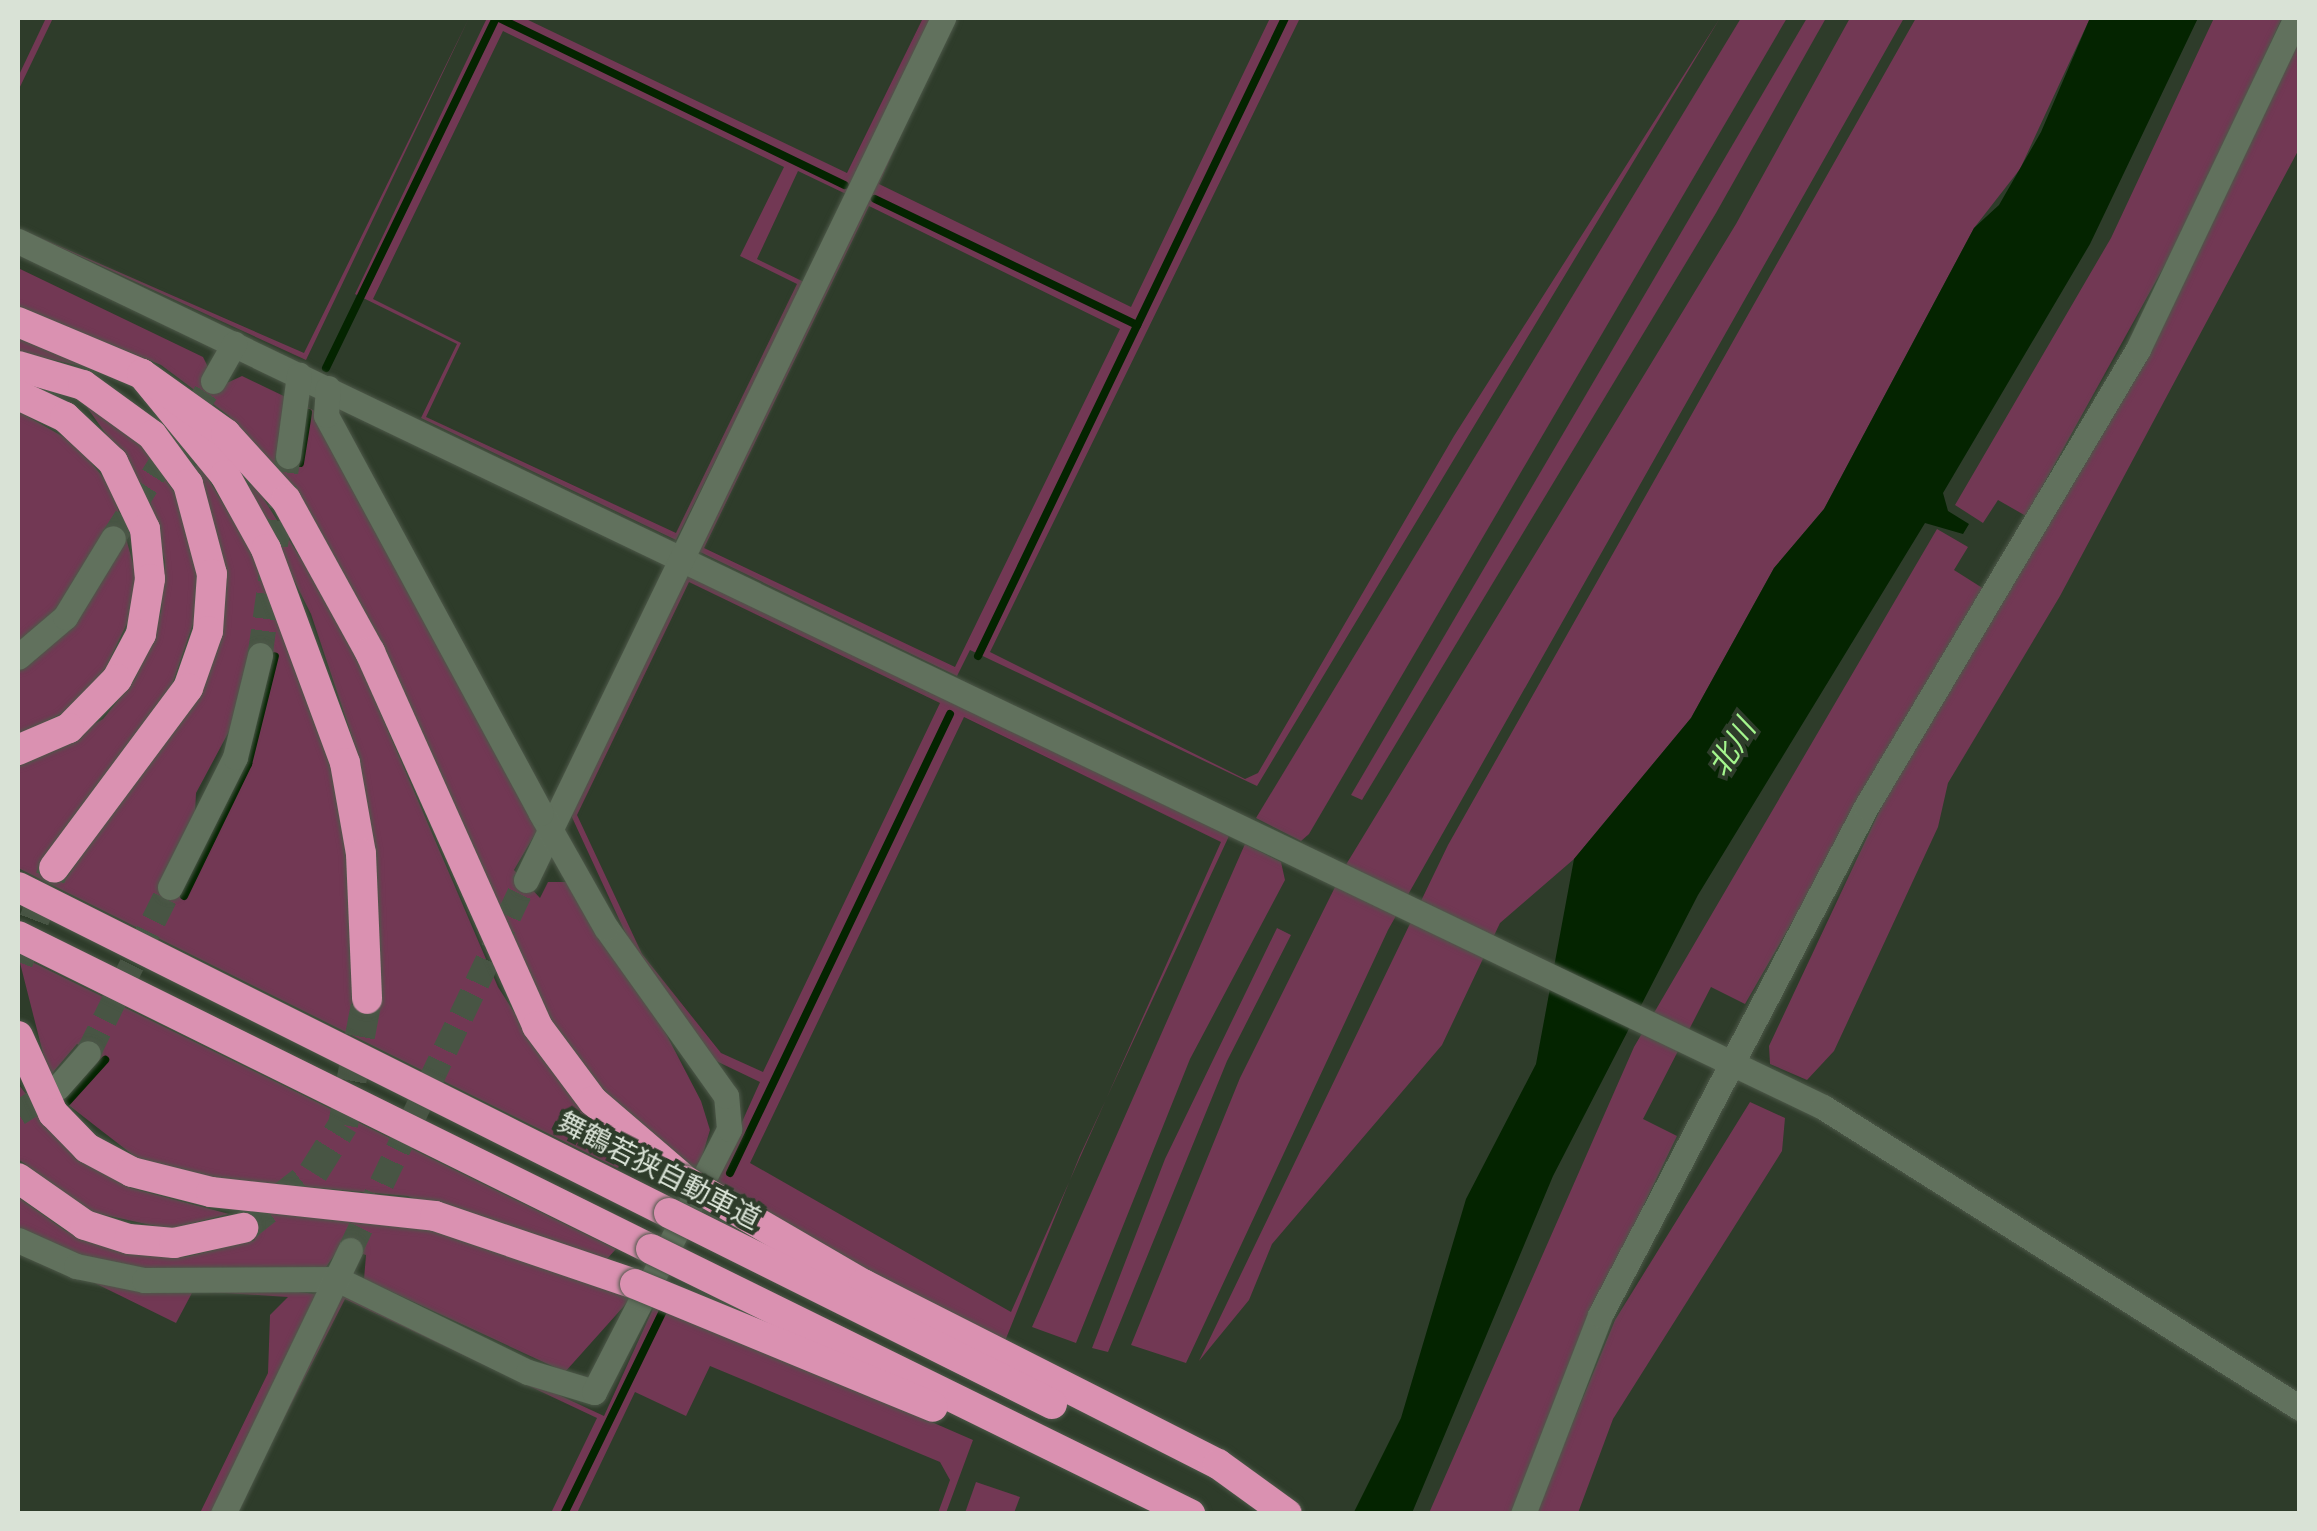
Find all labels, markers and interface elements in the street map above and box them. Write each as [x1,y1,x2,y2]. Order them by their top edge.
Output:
water label: 北川 [1701,713,1763,783]
street label: 舞鶴若狭自動車道 [552,1105,766,1237]

